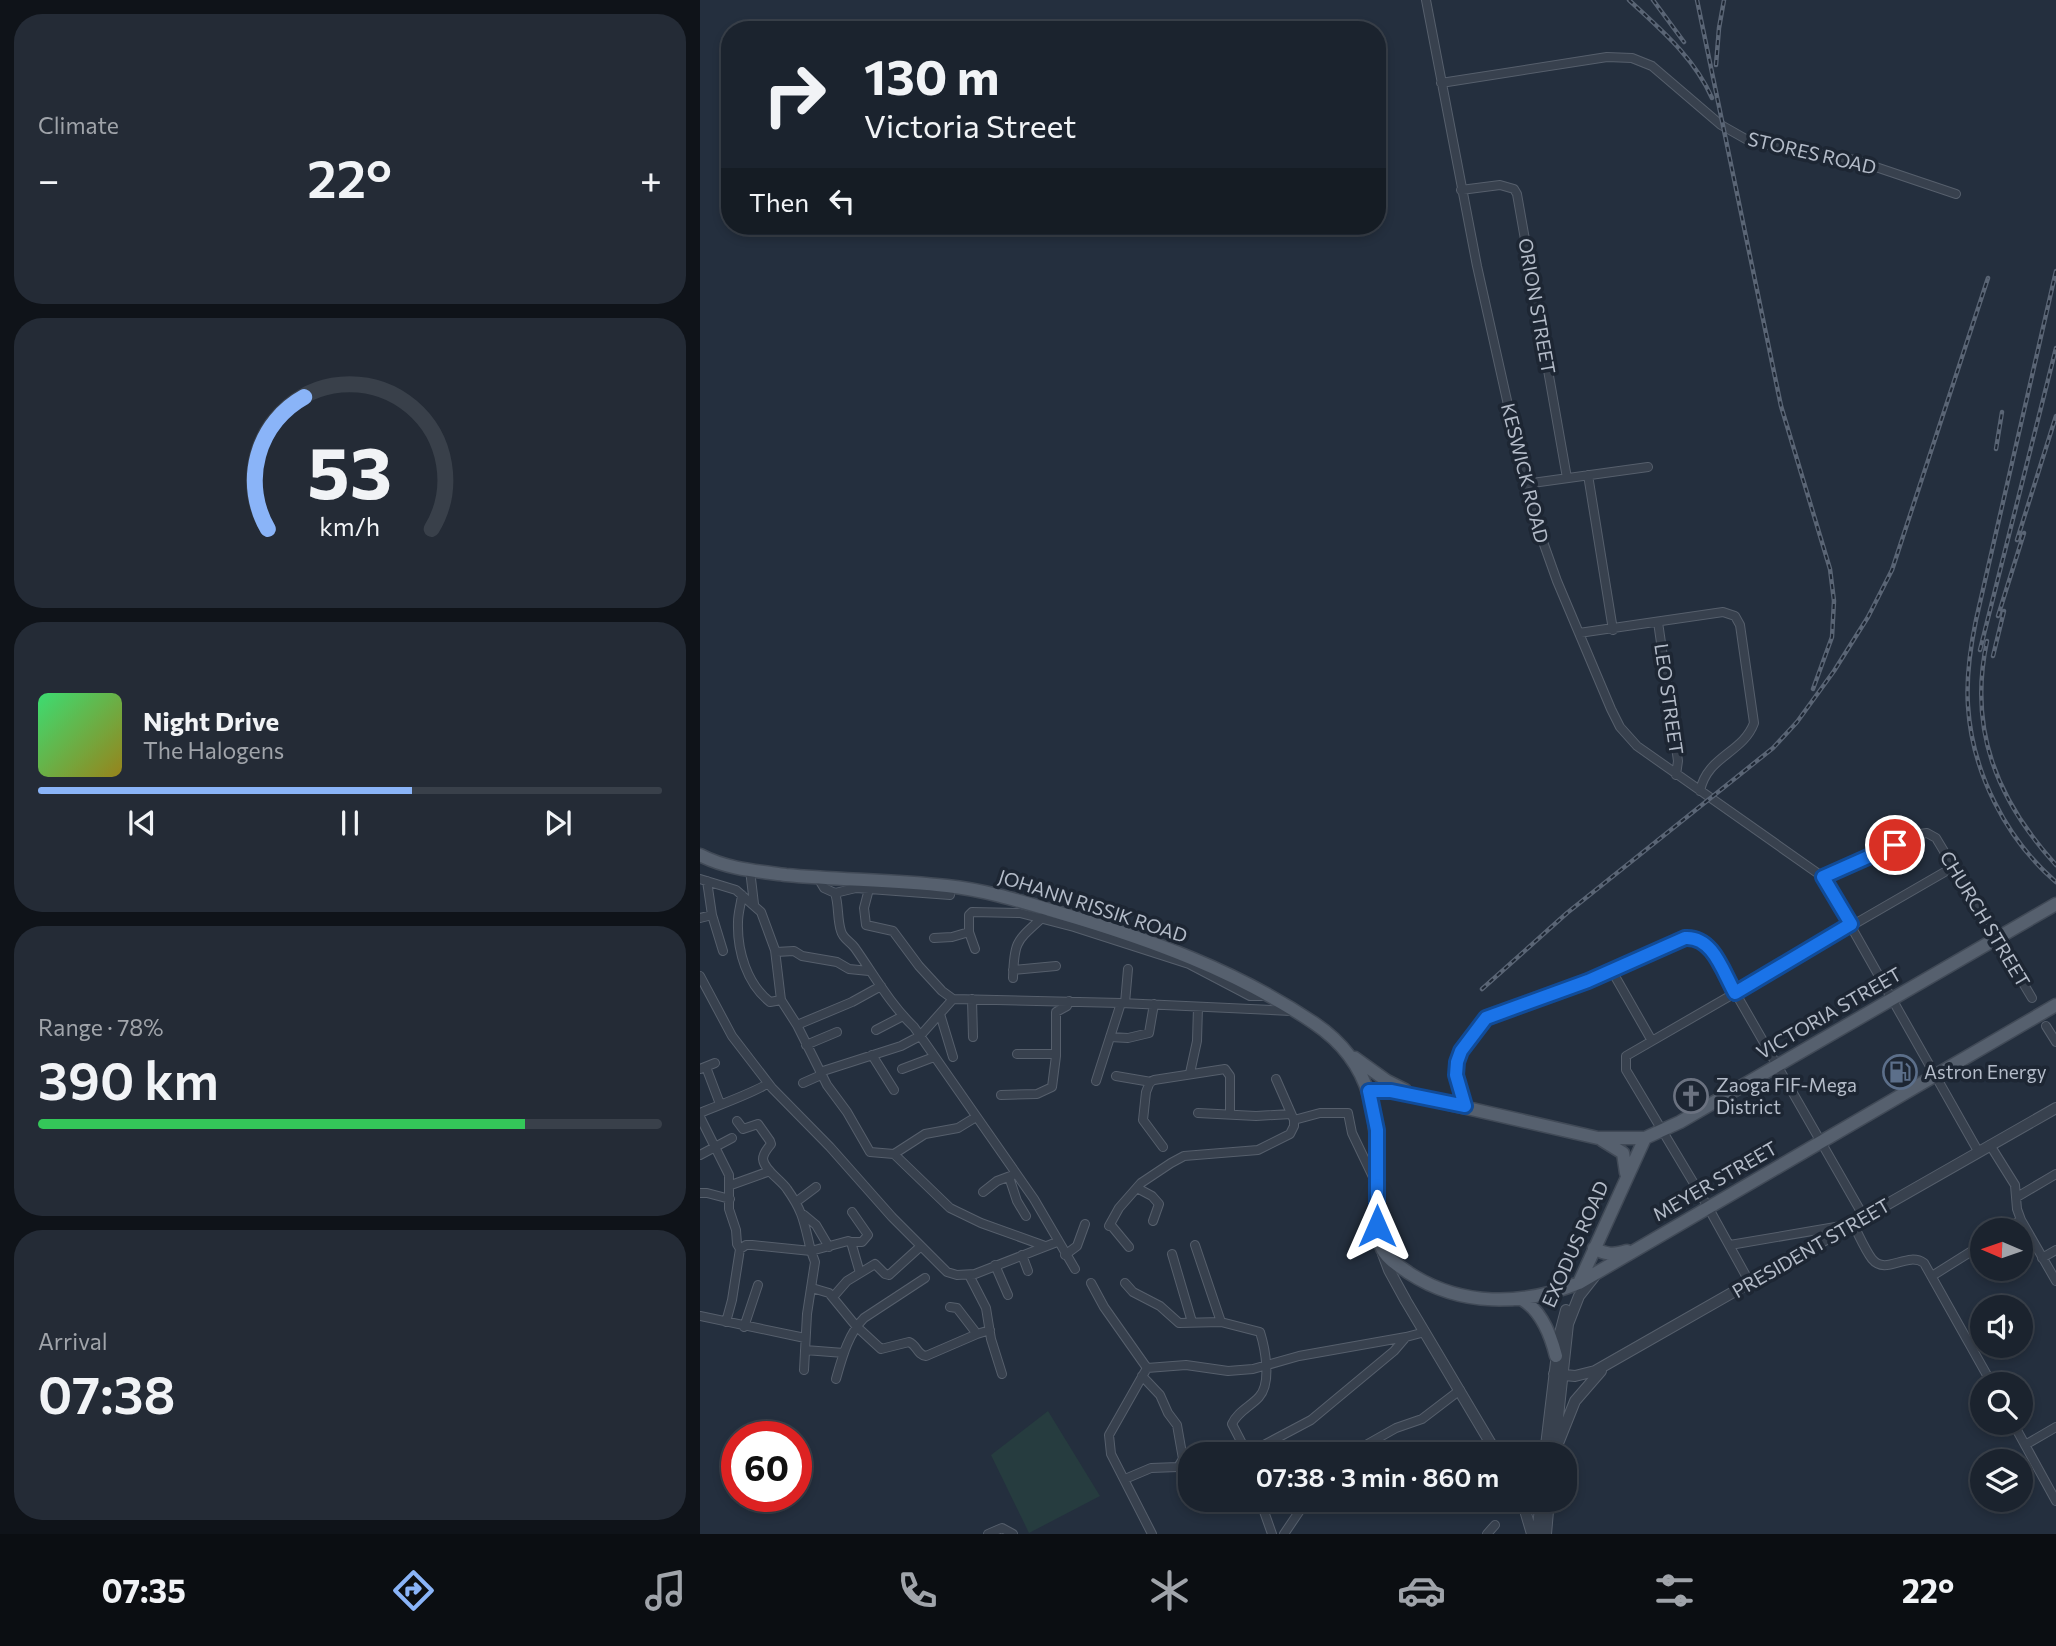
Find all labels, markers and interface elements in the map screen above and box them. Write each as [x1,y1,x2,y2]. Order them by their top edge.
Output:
text: 130 m [864,45,999,105]
icon: right [749,49,840,140]
text: Victoria Street [864,105,1076,145]
text: Climate [38,111,119,139]
street label: STORES ROAD [1746,127,1879,178]
text: 22° [307,145,392,209]
text: − [38,155,60,202]
text: + [640,155,662,202]
icon: left [823,182,861,220]
text: Then [749,186,809,217]
street label: ORION STREET [1514,236,1561,376]
street label: KESWICK ROAD [1497,401,1554,545]
text: 53 [308,425,392,514]
text: km/h [320,511,380,541]
street label: LEO STREET [1650,642,1689,756]
text: Night Drive [143,705,279,736]
text: The Halogens [143,736,284,764]
icon: previous [123,804,161,842]
icon: pause [331,804,369,842]
icon: next [539,804,577,842]
pin [1865,815,1925,875]
icon: arrive [1876,826,1914,864]
street label: CHURCH STREET [1936,846,2035,991]
street label: JOHANN RISSIK ROAD [996,864,1190,947]
street label: VICTORIA STREET [1752,962,1905,1063]
text: Range · 78% [38,1013,163,1041]
text: 390 km [38,1047,219,1111]
fuel station icon: Astron Energy [1881,1053,1919,1091]
place label: Astron Energy [1924,1060,2047,1083]
place label: Zaoga FIF-Mega District [1716,1073,1857,1118]
church icon: Zaoga FIF-Mega District [1672,1077,1710,1115]
street label: MEYER STREET [1648,1136,1781,1226]
street label: EXODUS ROAD [1536,1177,1613,1311]
position arrow [1340,1189,1414,1263]
street label: PRESIDENT STREET [1728,1193,1894,1302]
north arrow [1970,1218,2034,1281]
map controls [1970,1218,2033,1512]
button: sound [1970,1295,2033,1358]
text: Arrival [38,1327,108,1355]
text: 07:38 [38,1361,175,1425]
button: search [1970,1372,2033,1435]
speed limit sign: 60 [721,1421,812,1512]
button: layers [1970,1449,2033,1512]
text: 07:38 · 3 min · 860 m [1256,1461,1499,1492]
icon: directions [389,1566,438,1615]
icon: music [641,1566,690,1615]
icon: phone [893,1566,942,1615]
icon: climate [1145,1566,1194,1615]
icon: car [1397,1566,1446,1615]
icon: filters [1650,1566,1699,1615]
text: 07:35 [102,1570,186,1610]
text: 22° [1902,1570,1954,1610]

